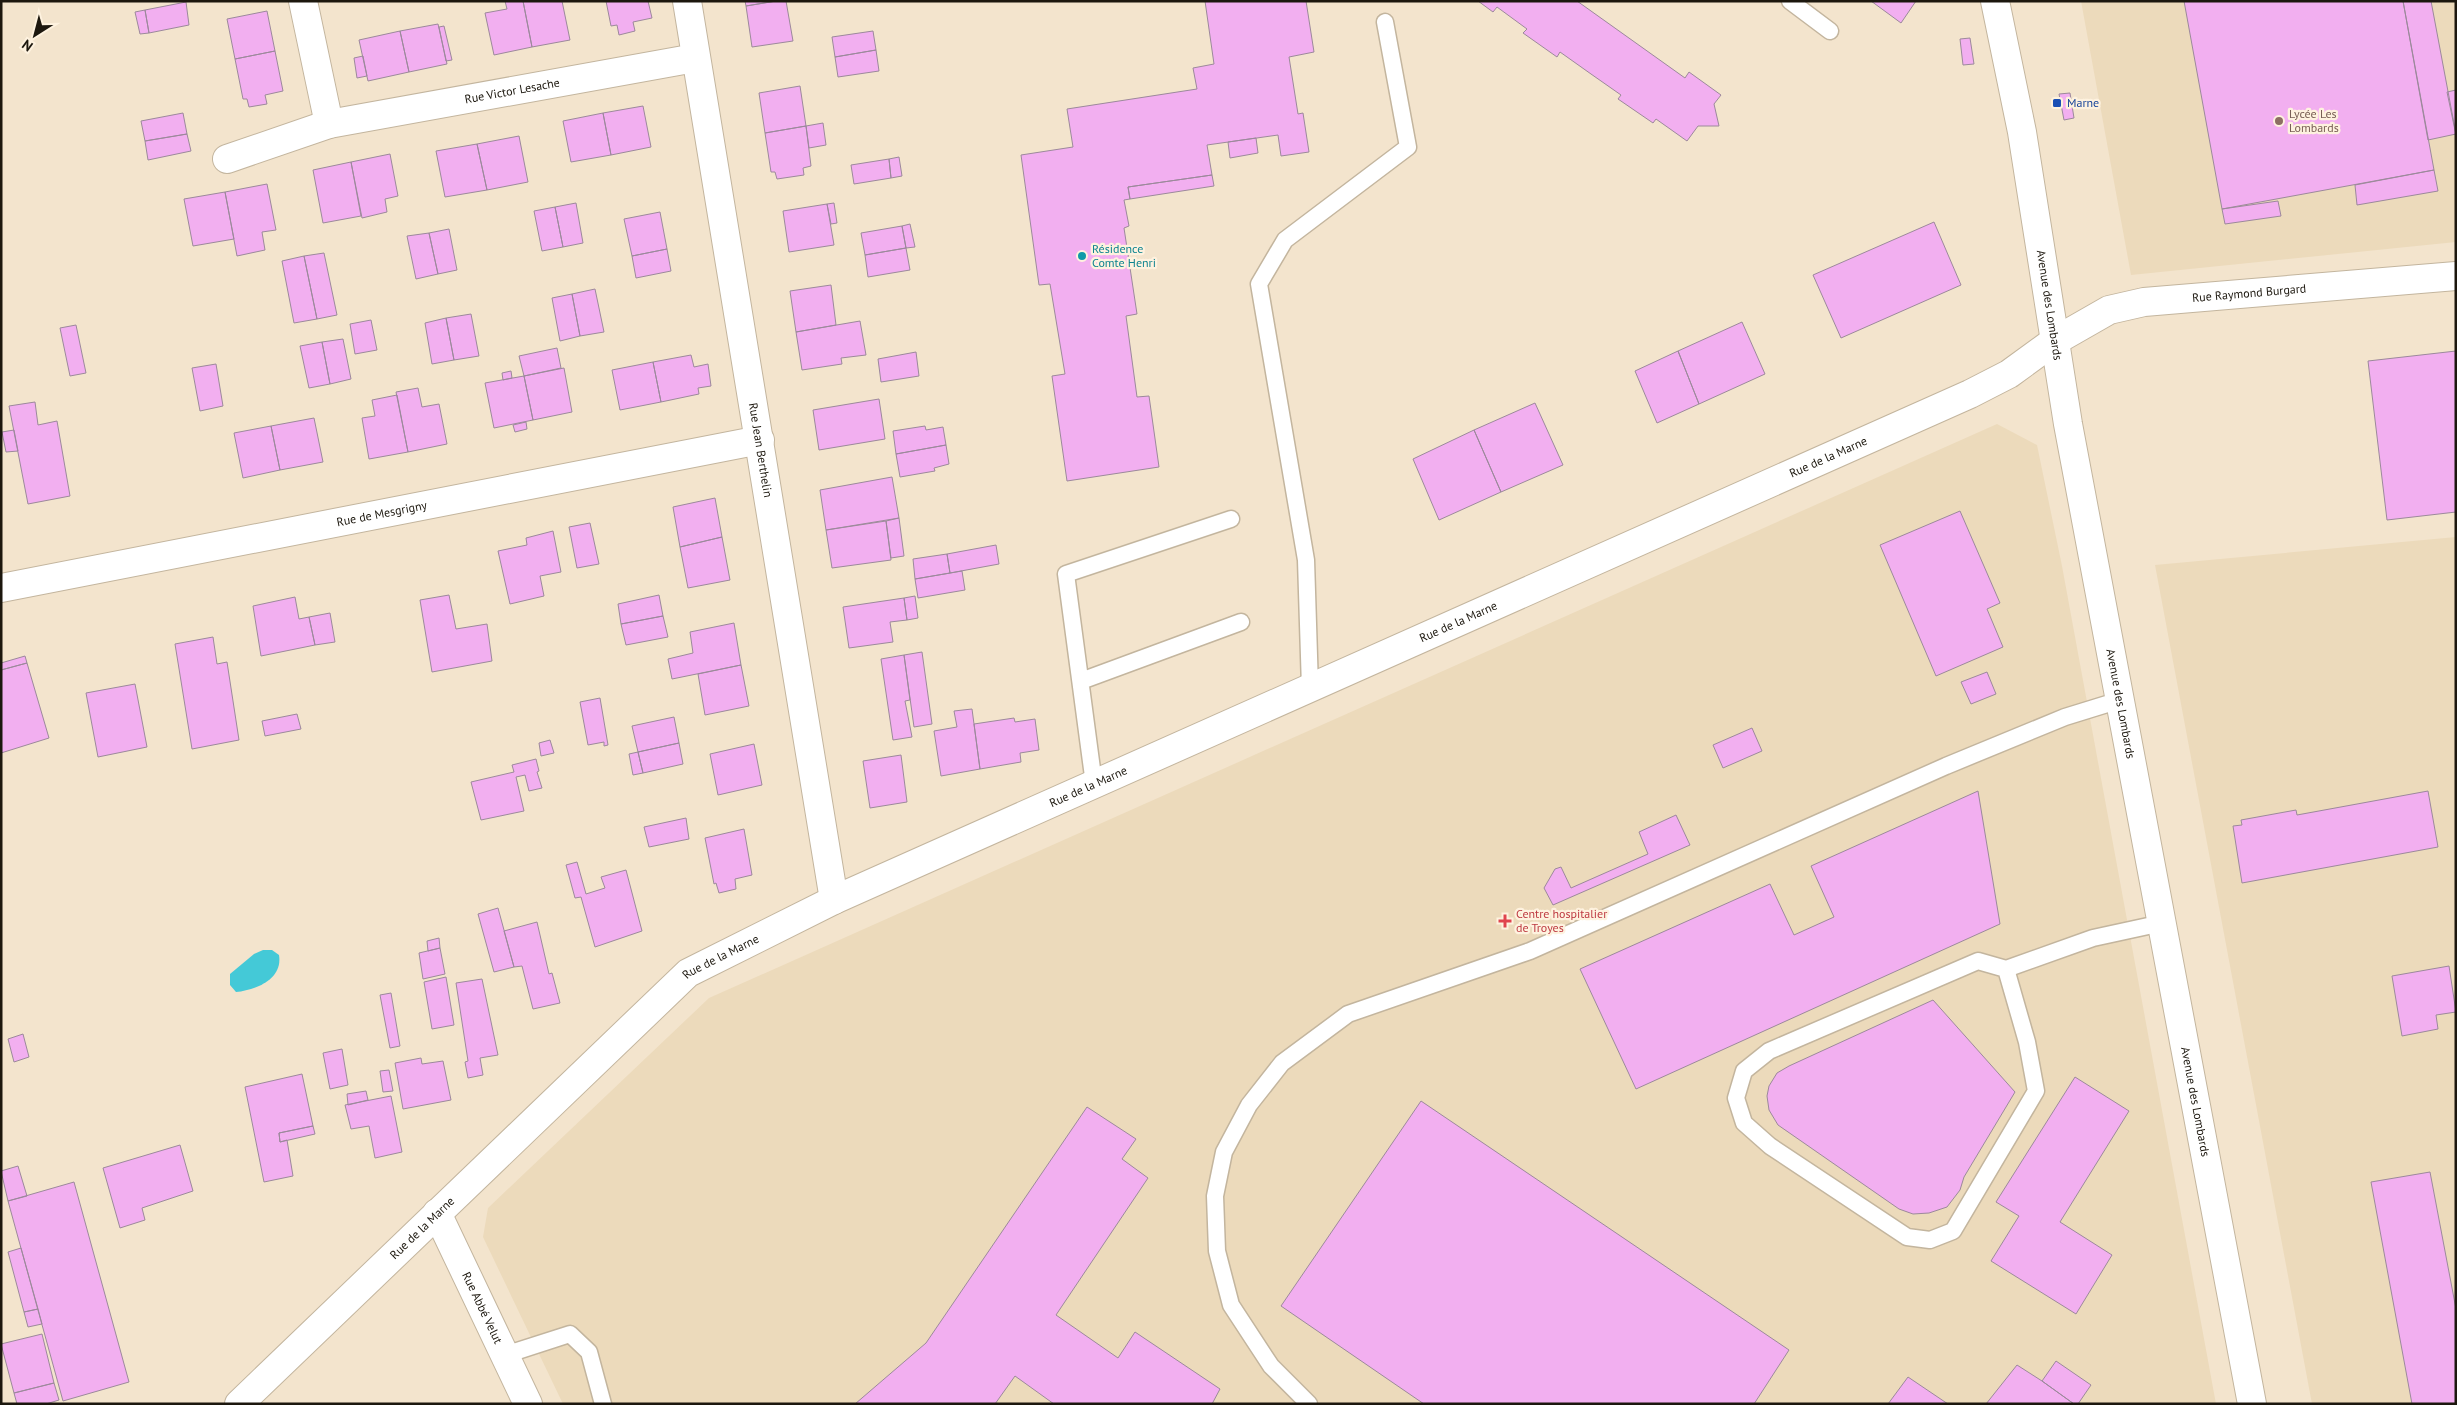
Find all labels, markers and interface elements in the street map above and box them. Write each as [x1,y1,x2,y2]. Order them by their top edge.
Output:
north arrow [10,10,60,60]
text: N [18,36,36,56]
street label: Rue Victor Lesache [463,75,561,106]
place label: Marne [2067,95,2099,110]
marker: Marne [2051,97,2063,109]
place label: Lycée Les Lombards [2289,106,2339,135]
marker: Lycée Les Lombards [2273,115,2285,127]
place label: Résidence Comte Henri [1092,241,1156,270]
street label: Avenue des Lombards [2034,249,2066,361]
marker: Résidence Comte Henri [1076,250,1088,262]
street label: Rue Raymond Burgard [2192,281,2307,305]
street label: Rue Jean Berthelin [746,401,776,498]
street label: Rue de la Marne [1787,433,1869,481]
street label: Rue de Mesgrigny [335,497,429,529]
street label: Rue de la Marne [1417,598,1499,645]
street label: Avenue des Lombards [2103,648,2139,760]
street label: Rue de la Marne [1047,762,1129,810]
place label: Centre hospitalier de Troyes [1516,906,1607,935]
marker: Centre hospitalier de Troyes [1498,914,1512,928]
street label: Rue de la Marne [679,931,761,982]
street label: Avenue des Lombards [2178,1046,2213,1158]
street label: Rue de la Marne [387,1193,457,1262]
street label: Rue Abbé Velut [459,1269,506,1346]

